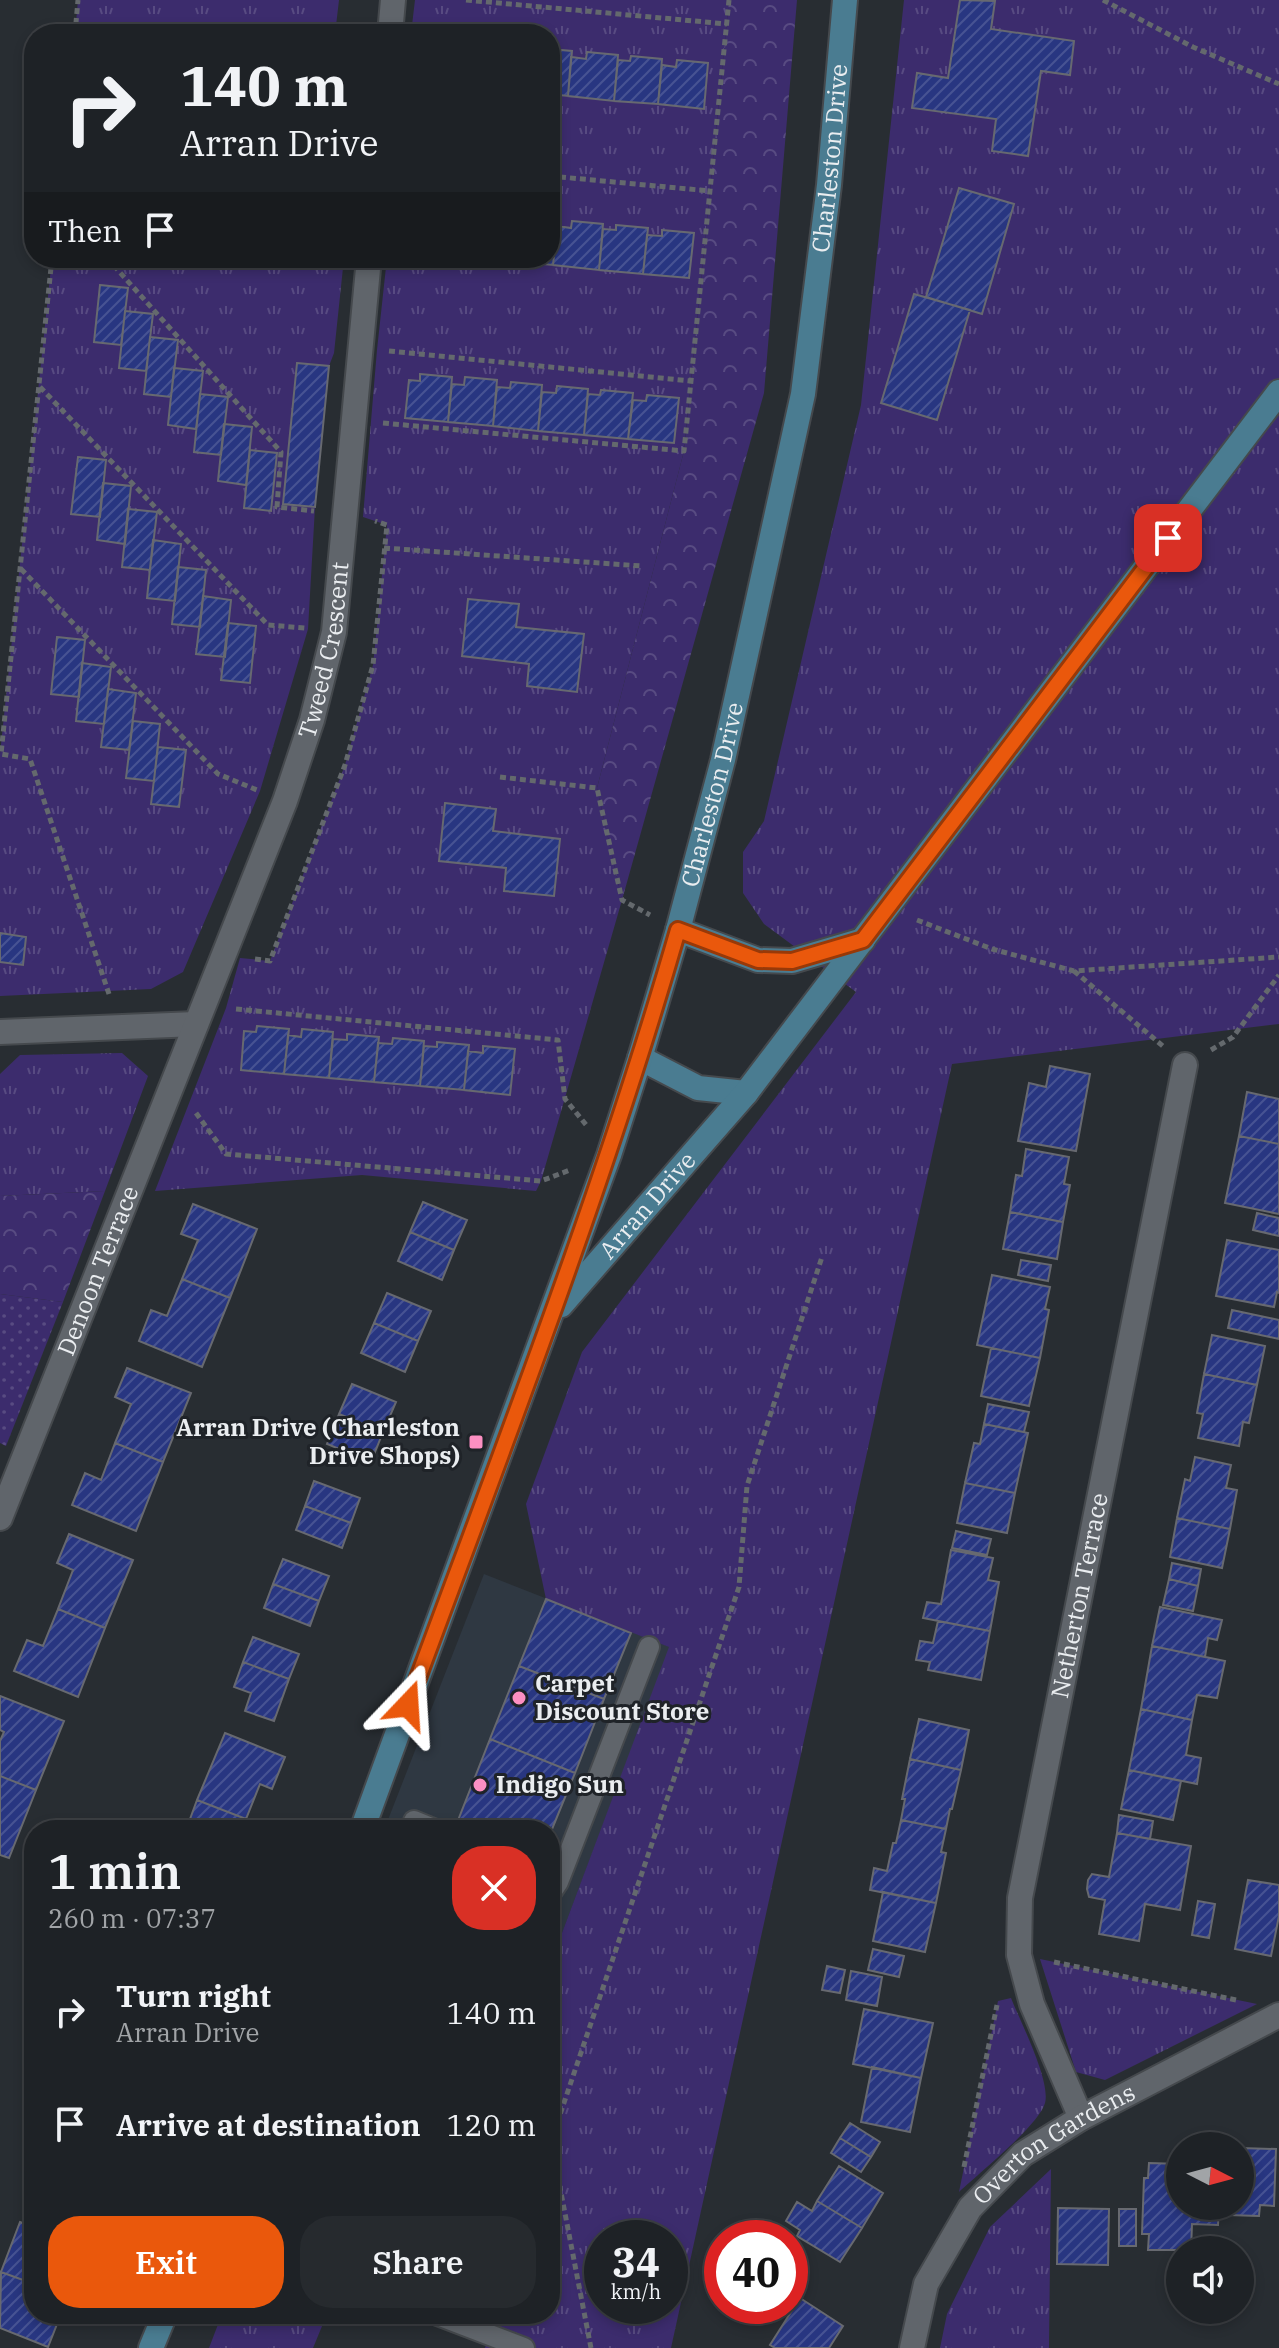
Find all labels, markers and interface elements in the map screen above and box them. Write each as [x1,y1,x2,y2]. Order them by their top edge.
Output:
text: 140 m [180,49,348,121]
icon: right [48,56,152,160]
street label: Charleston Drive [804,62,854,254]
text: Arran Drive [180,119,378,166]
icon: arrive [138,208,182,252]
text: Then [48,211,122,250]
pin [1134,504,1202,572]
icon: arrive [1146,516,1190,560]
street label: Tweed Crescent [290,561,355,743]
street label: Charleston Drive [673,699,750,890]
street label: Arran Drive [591,1144,703,1265]
street label: Denoon Terrace [49,1181,145,1360]
place label: Arran Drive (Charleston Drive Shops) [176,1411,460,1471]
marker: Arran Drive (Charleston Drive Shops) [467,1433,485,1451]
street label: Netherton Terrace [1043,1490,1115,1701]
position arrow [366,1663,450,1747]
place label: Carpet Discount Store [535,1667,709,1727]
marker: Carpet Discount Store [510,1689,528,1707]
place label: Indigo Sun [496,1768,624,1800]
marker: Indigo Sun [471,1776,489,1794]
text: 1 min [48,1840,181,1902]
button: close [452,1846,536,1930]
text: 260 m · 07:37 [48,1901,216,1935]
text: Turn right [116,1976,271,2015]
icon: right [48,1990,92,2034]
text: 140 m [446,1993,536,2032]
text: Arran Drive [116,2015,259,2049]
street label: Overton Gardens [965,2076,1140,2211]
icon: arrive [48,2102,92,2146]
text: Arrive at destination [116,2105,421,2144]
text: 120 m [446,2105,536,2144]
north arrow [1166,2132,1254,2220]
map controls [1166,2132,1254,2324]
button: Exit [48,2216,284,2308]
button: Share [300,2216,536,2308]
speed limit sign: 40 [704,2220,808,2324]
text: 34 [612,2236,660,2288]
button: sound [1166,2236,1254,2324]
text: km/h [611,2278,661,2305]

